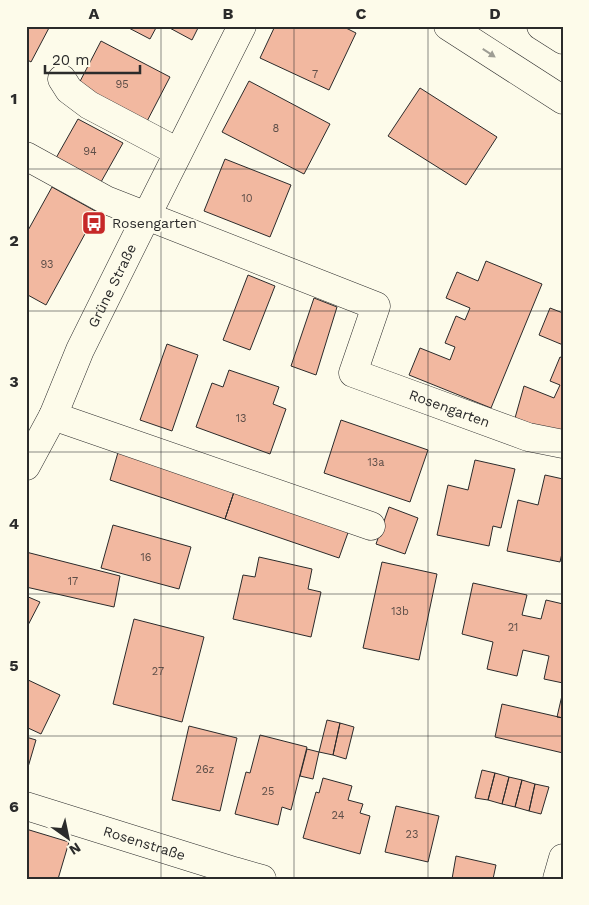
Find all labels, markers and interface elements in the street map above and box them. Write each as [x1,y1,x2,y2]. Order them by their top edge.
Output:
text: A [89,4,100,23]
text: B [223,4,234,23]
text: C [356,4,367,23]
text: D [489,4,501,23]
scale bar [45,42,140,74]
one-way arrow [482,48,495,58]
text: 20 m [52,51,90,69]
house number: 7 [312,68,318,81]
house number: 95 [115,78,129,91]
text: 1 [11,89,17,108]
house number: 8 [273,122,280,135]
house number: 94 [83,145,97,158]
house number: 10 [241,192,253,205]
bus stop icon: Rosengarten [81,210,107,236]
place label: Rosengarten [112,215,197,231]
text: 2 [9,231,19,250]
street label: Grüne Straße [85,241,139,330]
house number: 93 [41,258,53,271]
text: 3 [9,372,19,391]
street label: Rosengarten [407,386,492,430]
house number: 13 [236,412,246,425]
house number: 13a [368,456,384,469]
text: 4 [9,514,19,533]
house number: 16 [141,551,152,564]
house number: 17 [68,575,78,588]
house number: 13b [391,605,409,618]
house number: 21 [508,621,518,634]
text: 5 [9,656,19,675]
house number: 27 [152,665,164,678]
house number: 26z [196,763,215,776]
house number: 25 [262,785,274,798]
text: 6 [9,797,19,816]
house number: 24 [332,809,345,822]
north arrow [42,812,92,862]
street label: Rosenstraße [101,823,187,863]
house number: 23 [406,828,418,841]
text: N [66,839,84,858]

